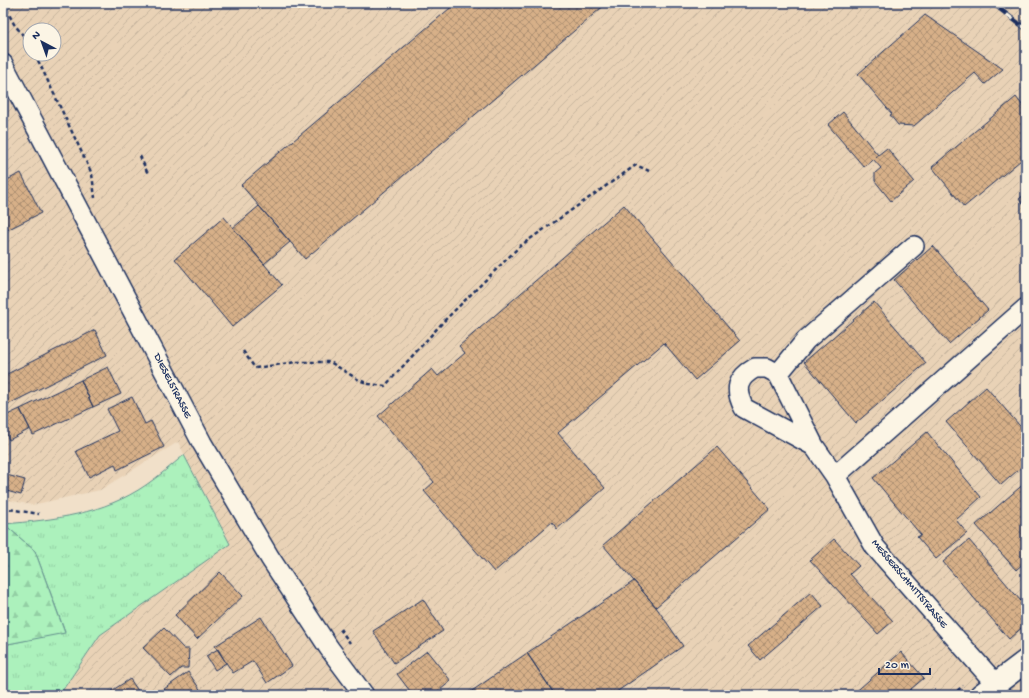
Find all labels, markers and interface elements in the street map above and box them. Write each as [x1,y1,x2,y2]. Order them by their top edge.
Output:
north arrow [22,22,62,62]
text: N [30,29,43,43]
street label: DIESELSTRASSE [150,351,194,422]
street label: MESSERSCHMITTSTRASSE [868,537,950,632]
scale bar [879,650,930,676]
text: 20 m [885,659,910,673]

